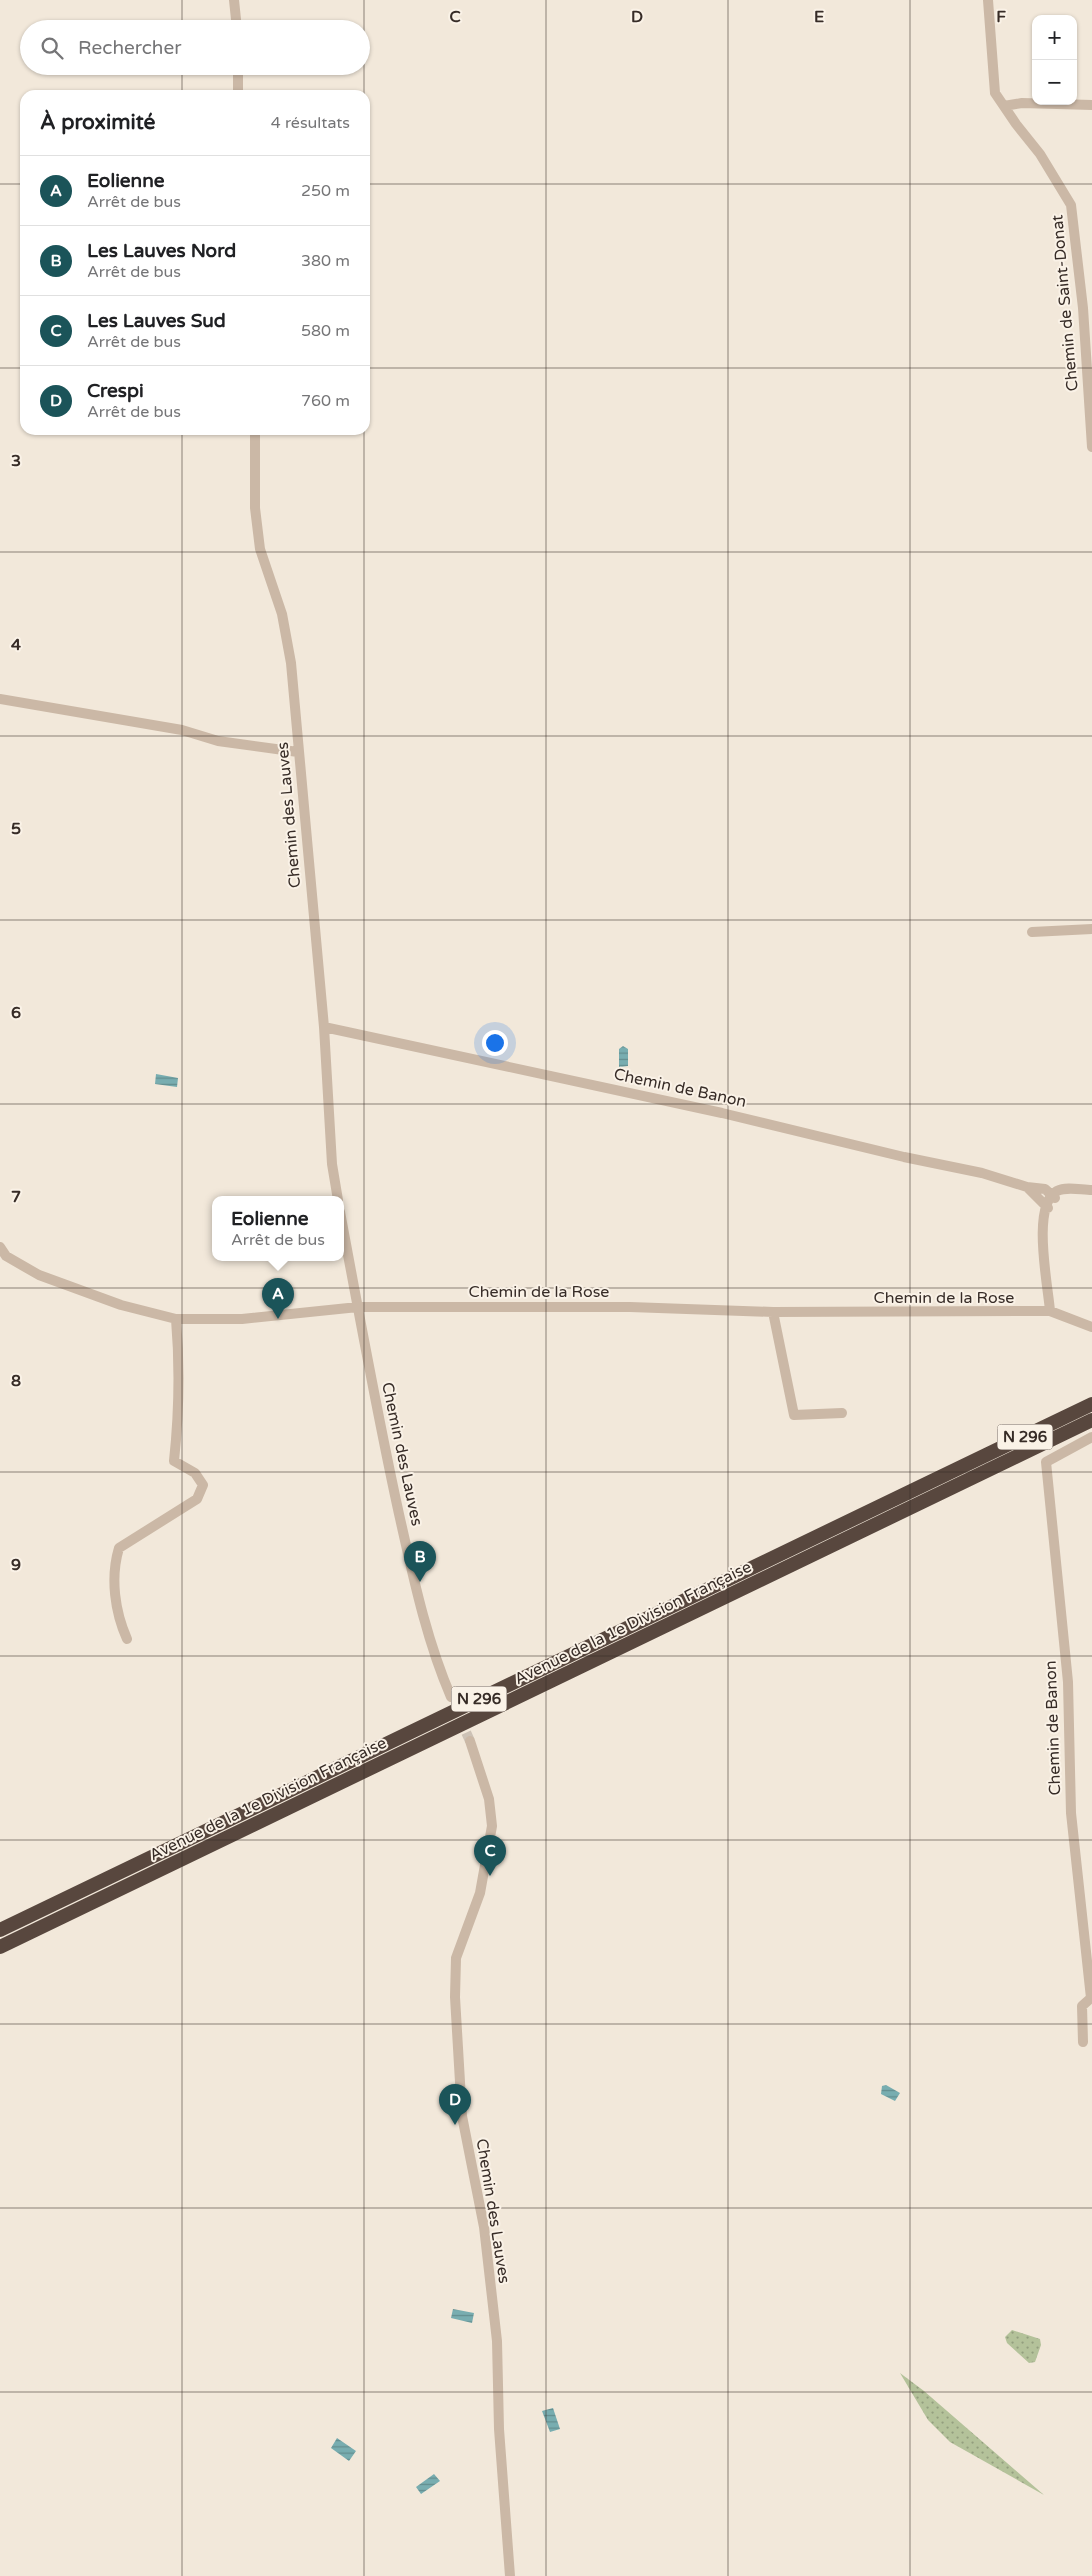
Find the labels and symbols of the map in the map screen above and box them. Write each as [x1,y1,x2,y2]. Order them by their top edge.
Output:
text: C [449,7,461,27]
text: D [631,7,643,27]
text: E [814,7,824,27]
text: F [996,7,1006,27]
street label: Chemin de Saint-Donat [1047,214,1083,392]
text: 3 [11,451,21,471]
text: 4 [11,635,21,655]
street label: Chemin des Lauves [273,741,305,889]
text: 5 [11,819,21,839]
text: 6 [11,1003,21,1023]
your location [482,1030,508,1056]
street label: Chemin de Banon [612,1064,748,1112]
text: 7 [11,1187,21,1207]
pin: A [262,1278,294,1319]
street label: Chemin de la Rose [469,1282,609,1302]
street label: Chemin de la Rose [874,1288,1014,1308]
text: 8 [11,1371,21,1391]
street label: Chemin des Lauves [377,1380,427,1528]
road number: N 296 [998,1424,1052,1450]
pin: B [404,1541,436,1582]
text: 9 [11,1555,21,1575]
street label: Avenue de la 1e Division Française [511,1557,755,1689]
street label: Chemin de Banon [1041,1660,1065,1796]
road number: N 296 [452,1686,506,1712]
street label: Avenue de la 1e Division Française [146,1733,390,1865]
pin: C [474,1835,506,1876]
pin: D [439,2084,471,2125]
street label: Chemin des Lauves [472,2137,514,2285]

